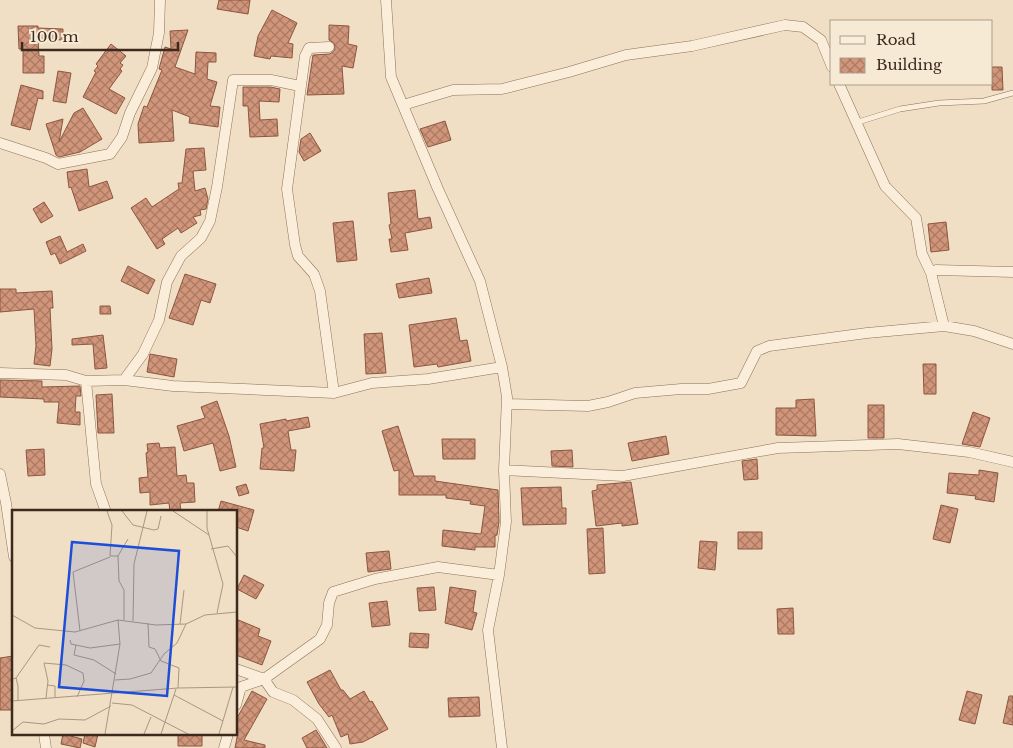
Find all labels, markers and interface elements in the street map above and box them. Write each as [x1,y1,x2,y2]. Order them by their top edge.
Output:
scale bar [22,20,179,52]
legend [830,20,993,85]
text: 100 m [30,27,79,46]
text: Road [876,30,916,49]
text: Building [876,55,943,74]
inset map [12,510,238,736]

